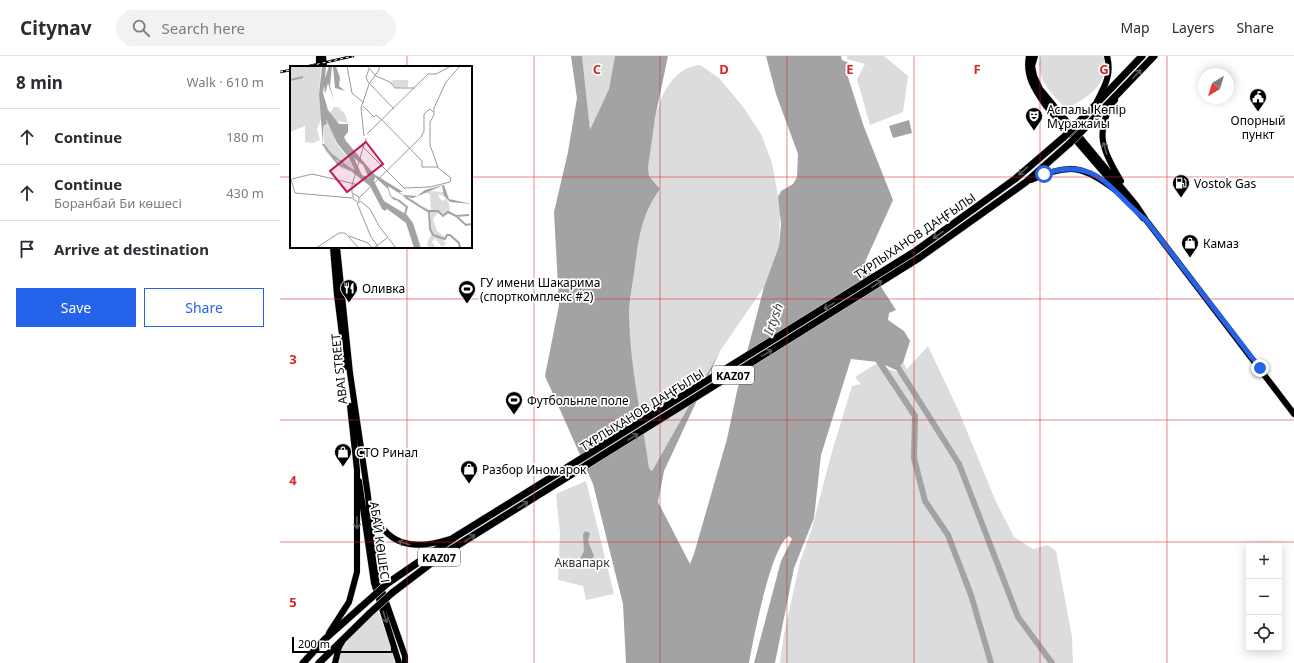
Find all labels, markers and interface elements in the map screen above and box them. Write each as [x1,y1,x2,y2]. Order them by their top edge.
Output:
search box [116,10,396,46]
text: Citynav [20,15,92,41]
icon: search [130,17,152,39]
text: Search here [162,18,245,38]
text: Map [1121,18,1150,37]
text: Layers [1172,18,1214,37]
text: Share [1236,18,1274,37]
text: C [593,60,601,78]
text: D [719,60,729,78]
text: E [846,60,854,78]
text: F [973,60,981,78]
text: G [1099,60,1109,78]
inset map [290,66,472,248]
north arrow [1198,68,1234,104]
one-way arrow [1132,69,1142,79]
text: 8 min [16,71,63,94]
text: Walk · 610 m [186,73,264,91]
public building icon: Опорный пункт [1248,87,1268,112]
place label: Аспалы Көпір Мұражайы [1047,101,1126,132]
theatre icon: Аспалы Көпір Мұражайы [1024,106,1044,131]
place label: Опорный пункт [1231,112,1285,143]
icon: ahead [16,126,38,148]
text: Continue [54,127,122,147]
text: 180 m [226,128,264,146]
one-way arrow [1100,142,1108,155]
route start [1035,165,1053,183]
one-way arrow [1018,167,1029,176]
fuel station icon: Vostok Gas [1171,173,1191,198]
text: Continue [54,174,122,194]
place label: Vostok Gas [1194,175,1257,192]
icon: ahead [16,182,38,204]
text: 430 m [226,184,264,202]
street label: ТҰРЛЫХАНОВ ДАҢҒЫЛЫ [851,189,979,283]
text: Боранбай Би көшесі [54,194,182,212]
one-way arrow [933,231,944,239]
shop icon: Камаз [1180,233,1200,258]
place label: Камаз [1203,235,1239,252]
icon: arrive [16,238,38,260]
text: Arrive at destination [54,239,209,259]
place label: ГУ имени Шакарима (спорткомплекс #2) [480,274,600,305]
restaurant icon: Оливка [339,278,359,303]
sports icon: ГУ имени Шакарима (спорткомплекс #2) [457,279,477,304]
place label: Оливка [362,280,405,297]
one-way arrow [871,280,883,288]
button: Save [16,288,136,327]
button: Share [144,288,264,327]
water label: Irtysh [759,300,787,338]
one-way arrow [823,302,835,310]
street label: ABAI STREET [327,332,351,405]
one-way arrow [761,349,773,357]
text: 3 [289,350,297,368]
route end [1251,359,1269,377]
street label: ТҰРЛЫХАНОВ ДАҢҒЫЛЫ [577,365,707,455]
road number: KAZ07 [712,366,754,384]
sports icon: Футбольнле поле [504,390,524,415]
place label: Футбольнле поле [527,392,629,409]
one-way arrow [627,433,638,441]
shop icon: СТО Ринал [333,442,353,467]
place label: СТО Ринал [356,444,418,461]
shop icon: Разбор Иномарок [459,459,479,484]
place label: Разбор Иномарок [482,461,587,478]
text: 4 [289,471,297,489]
street label: АБАЙ КӨШЕСІ [366,500,394,584]
one-way arrow [517,501,529,509]
one-way arrow [353,516,361,529]
one-way arrow [464,534,475,542]
one-way arrow [397,539,410,546]
map controls [1246,543,1282,651]
button: + [1246,543,1282,579]
road number: KAZ07 [418,548,460,566]
park label: Аквапарк [554,554,610,571]
button: − [1246,579,1282,615]
text: 5 [289,593,297,611]
one-way arrow [382,611,389,624]
button: locate [1246,615,1282,651]
scale bar [292,635,393,654]
text: 200 m [298,636,330,651]

